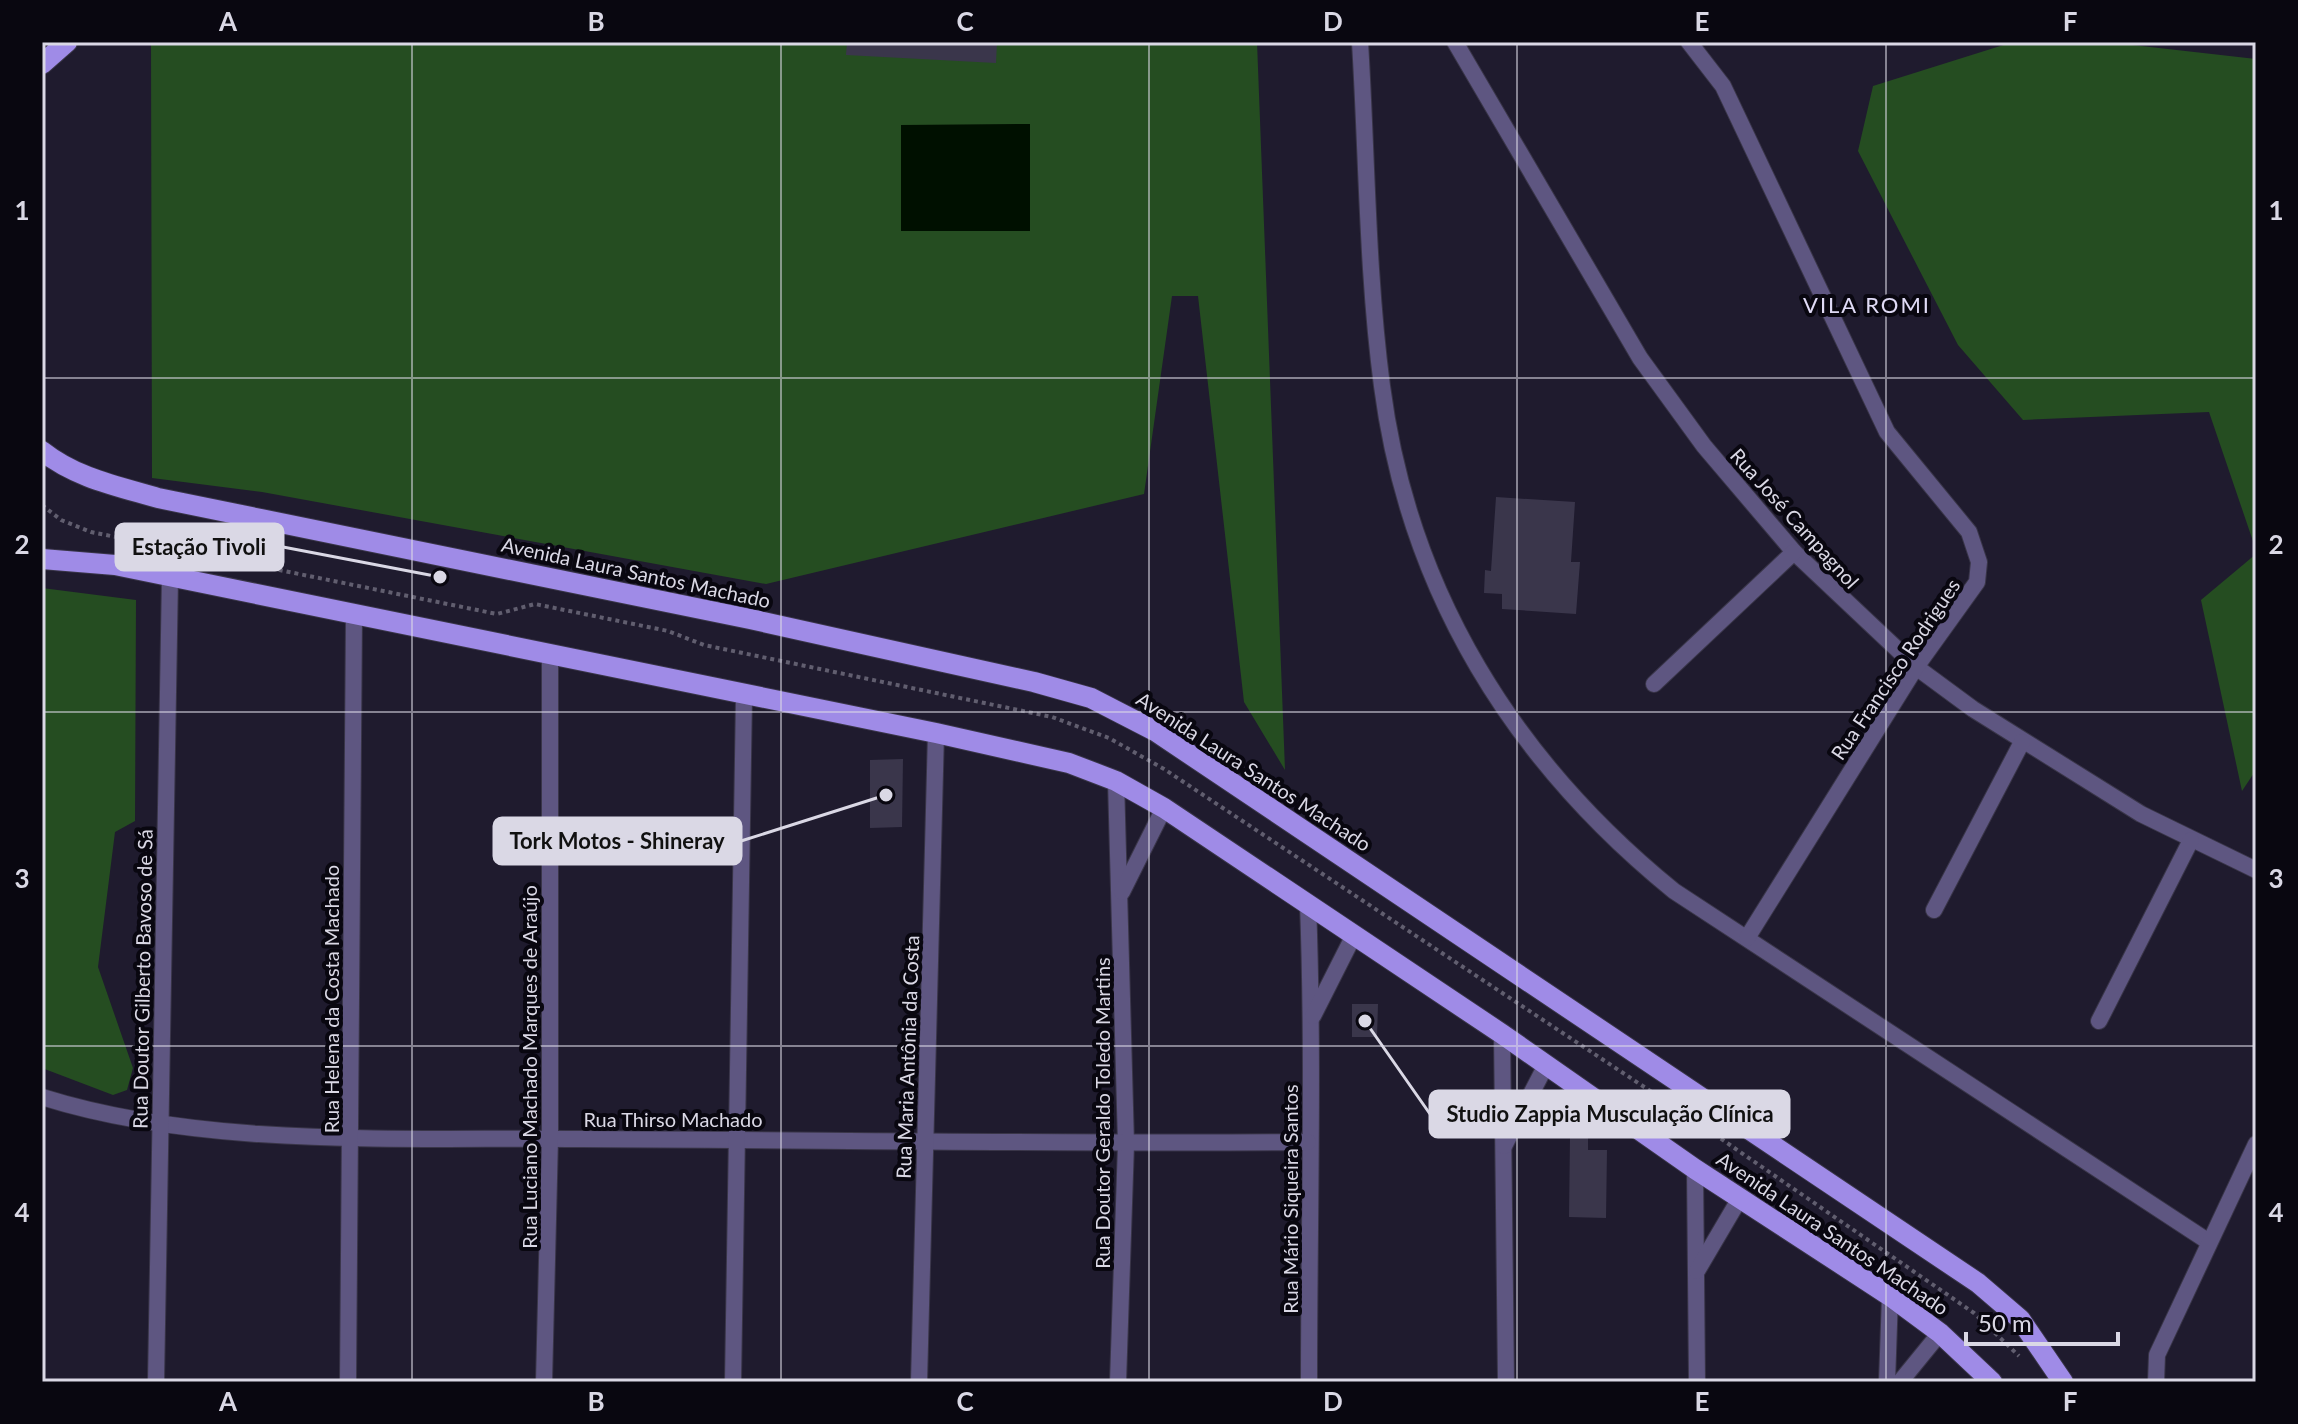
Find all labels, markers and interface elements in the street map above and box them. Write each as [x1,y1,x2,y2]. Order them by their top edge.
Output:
text: A [218,5,238,37]
text: B [587,5,605,37]
text: C [956,5,974,37]
text: D [1323,5,1343,37]
text: E [1695,5,1709,37]
text: F [2063,5,2077,37]
text: 1 [14,194,30,226]
text: 1 [2268,194,2284,226]
district label: VILA ROMI [1803,291,1931,318]
street label: Rua José Campagnol [1726,443,1864,593]
callout: Estação Tivoli [116,524,283,570]
text: 2 [14,528,30,560]
text: 2 [2268,528,2284,560]
street label: Avenida Laura Santos Machado [499,532,773,612]
text: Estação Tivoli [132,533,266,560]
street label: Rua Francisco Rodrigues [1825,574,1965,764]
street label: Avenida Laura Santos Machado [1132,686,1376,856]
callout: Tork Motos - Shineray [494,818,741,864]
text: Tork Motos - Shineray [509,827,725,854]
street label: Rua Doutor Gilberto Bavoso de Sá [127,829,157,1129]
text: 3 [14,862,30,894]
text: 3 [2268,862,2284,894]
street label: Rua Helena da Costa Machado [319,865,343,1133]
street label: Rua Luciano Machado Marques de Araújo [517,885,541,1249]
street label: Rua Maria Antônia da Costa [891,935,923,1179]
street label: Rua Doutor Geraldo Toledo Martins [1090,957,1114,1269]
street label: Rua Mário Siqueira Santos [1278,1084,1302,1314]
callout: Studio Zappia Musculação Clínica [1430,1091,1789,1137]
text: Studio Zappia Musculação Clínica [1446,1100,1774,1127]
street label: Rua Thirso Machado [583,1107,763,1131]
street label: Avenida Laura Santos Machado [1713,1146,1953,1320]
text: 4 [14,1196,30,1228]
text: 4 [2268,1196,2284,1228]
scale bar [1966,1296,2118,1346]
text: 50 m [1978,1308,2032,1337]
text: A [218,1385,238,1417]
text: B [587,1385,605,1417]
text: C [956,1385,974,1417]
text: D [1323,1385,1343,1417]
text: E [1695,1385,1709,1417]
text: F [2063,1385,2077,1417]

